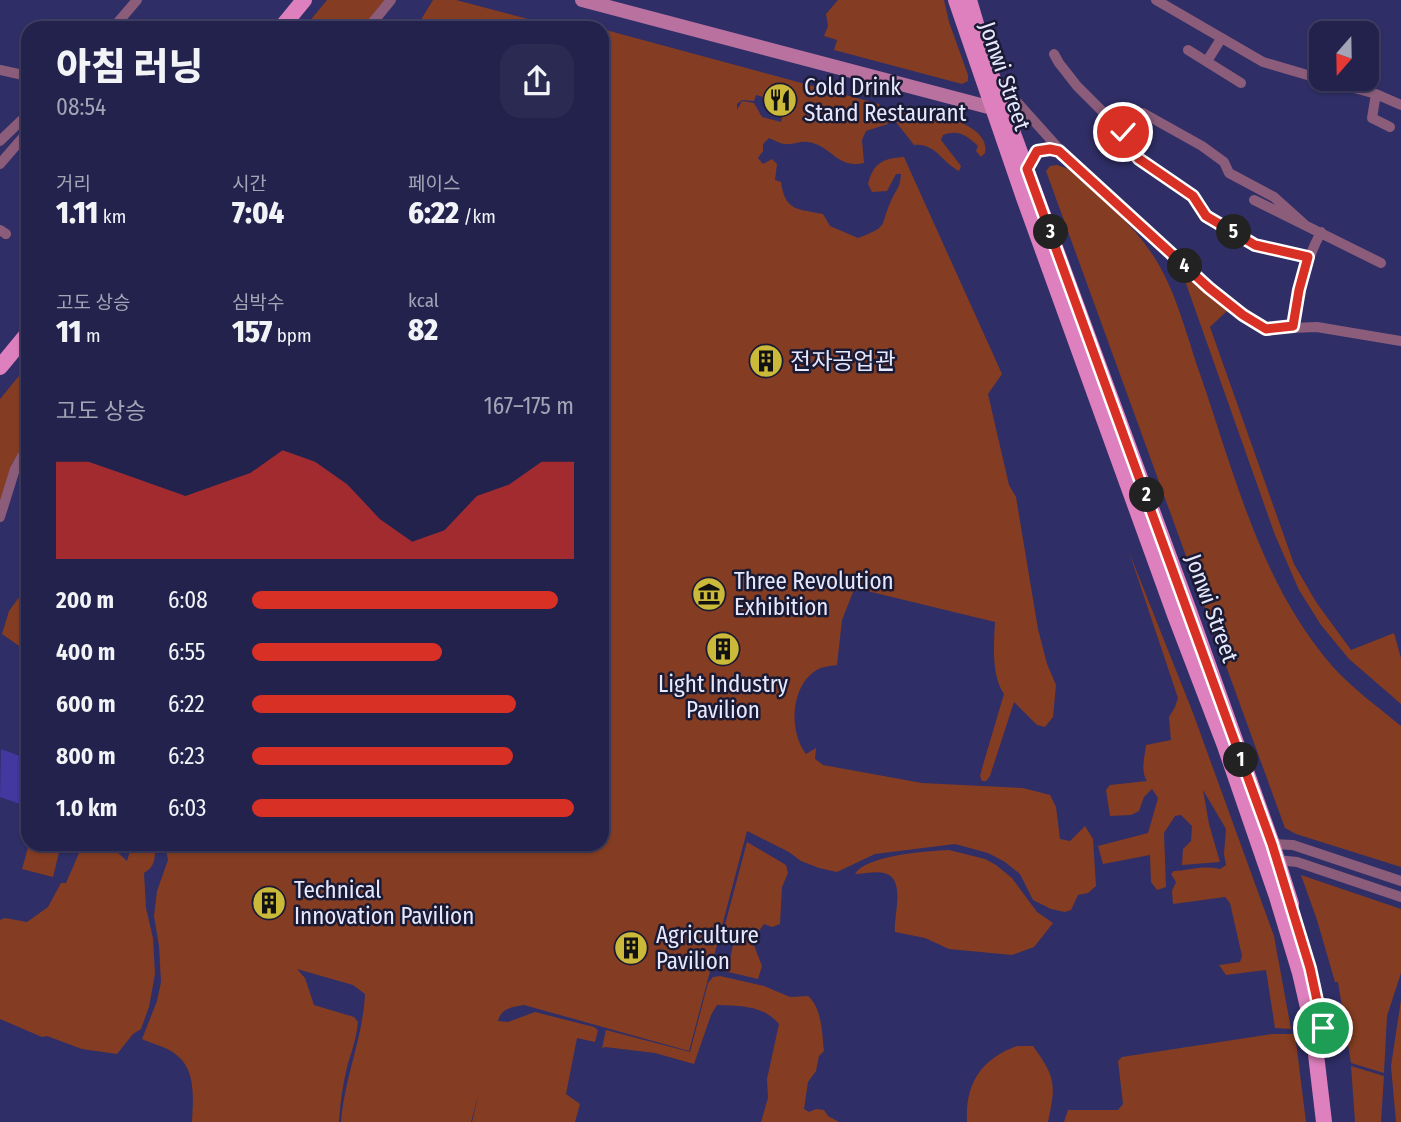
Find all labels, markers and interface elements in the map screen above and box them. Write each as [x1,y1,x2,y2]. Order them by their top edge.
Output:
street label: Jonwi Street [973,18,1037,135]
north arrow [1309,21,1379,91]
map controls [1309,21,1379,91]
text: 아침 러닝 [56,44,203,90]
button: share [500,44,574,118]
place label: Cold Drink Stand Restaurant [804,73,967,127]
restaurant icon: Cold Drink Stand Restaurant [761,81,799,119]
text: 08:54 [56,93,106,121]
pin [1093,102,1153,162]
icon: check [1104,113,1142,151]
text: 거리 [56,172,91,195]
text: 시간 [232,172,267,195]
text: 페이스 [408,172,460,195]
text: 1.11 [56,195,98,231]
text: 7:04 [232,195,284,231]
text: 6:22 [408,195,459,231]
text: km [98,205,126,228]
text: /km [459,205,496,228]
pin: 3 [1034,215,1068,250]
pin: 5 [1216,215,1252,250]
text: 3 [1046,220,1055,243]
text: 5 [1229,220,1238,243]
pin: 4 [1168,248,1202,284]
text: 4 [1180,254,1189,277]
text: kcal [408,289,439,312]
text: 고도 상승 [56,291,130,314]
text: 심박수 [232,291,284,314]
text: 82 [408,312,438,348]
text: 11 [56,314,81,350]
text: 157 [232,314,272,350]
text: m [81,324,101,347]
text: bpm [272,324,312,347]
building icon: 전자공업관 [747,342,785,380]
place label: 전자공업관 [790,347,896,375]
text: 167–175 m [484,392,574,420]
text: 고도 상승 [56,397,146,425]
pin: 2 [1130,477,1164,512]
text: 2 [1142,483,1151,506]
street label: Jonwi Street [1179,550,1245,666]
place label: Three Revolution Exhibition [734,567,894,621]
museum icon: Three Revolution Exhibition [690,575,728,613]
text: 200 m [56,586,114,614]
text: 6:08 [168,586,208,614]
building icon: Light Industry Pavilion [704,630,742,668]
text: 400 m [56,638,115,666]
text: 6:55 [168,638,205,666]
place label: Light Industry Pavilion [658,670,789,724]
text: 600 m [56,690,115,718]
text: 6:22 [168,690,205,718]
text: 800 m [56,742,116,770]
text: 6:23 [168,742,205,770]
pin: 1 [1224,742,1258,778]
text: 1 [1236,748,1245,771]
text: 1.0 km [56,794,117,822]
text: 6:03 [168,794,206,822]
place label: Technical Innovation Pavilion [294,876,474,930]
building icon: Technical Innovation Pavilion [250,884,288,922]
place label: Agriculture Pavilion [656,921,759,975]
building icon: Agriculture Pavilion [612,929,650,967]
pin [1293,998,1353,1058]
icon: arrive [1304,1009,1342,1047]

